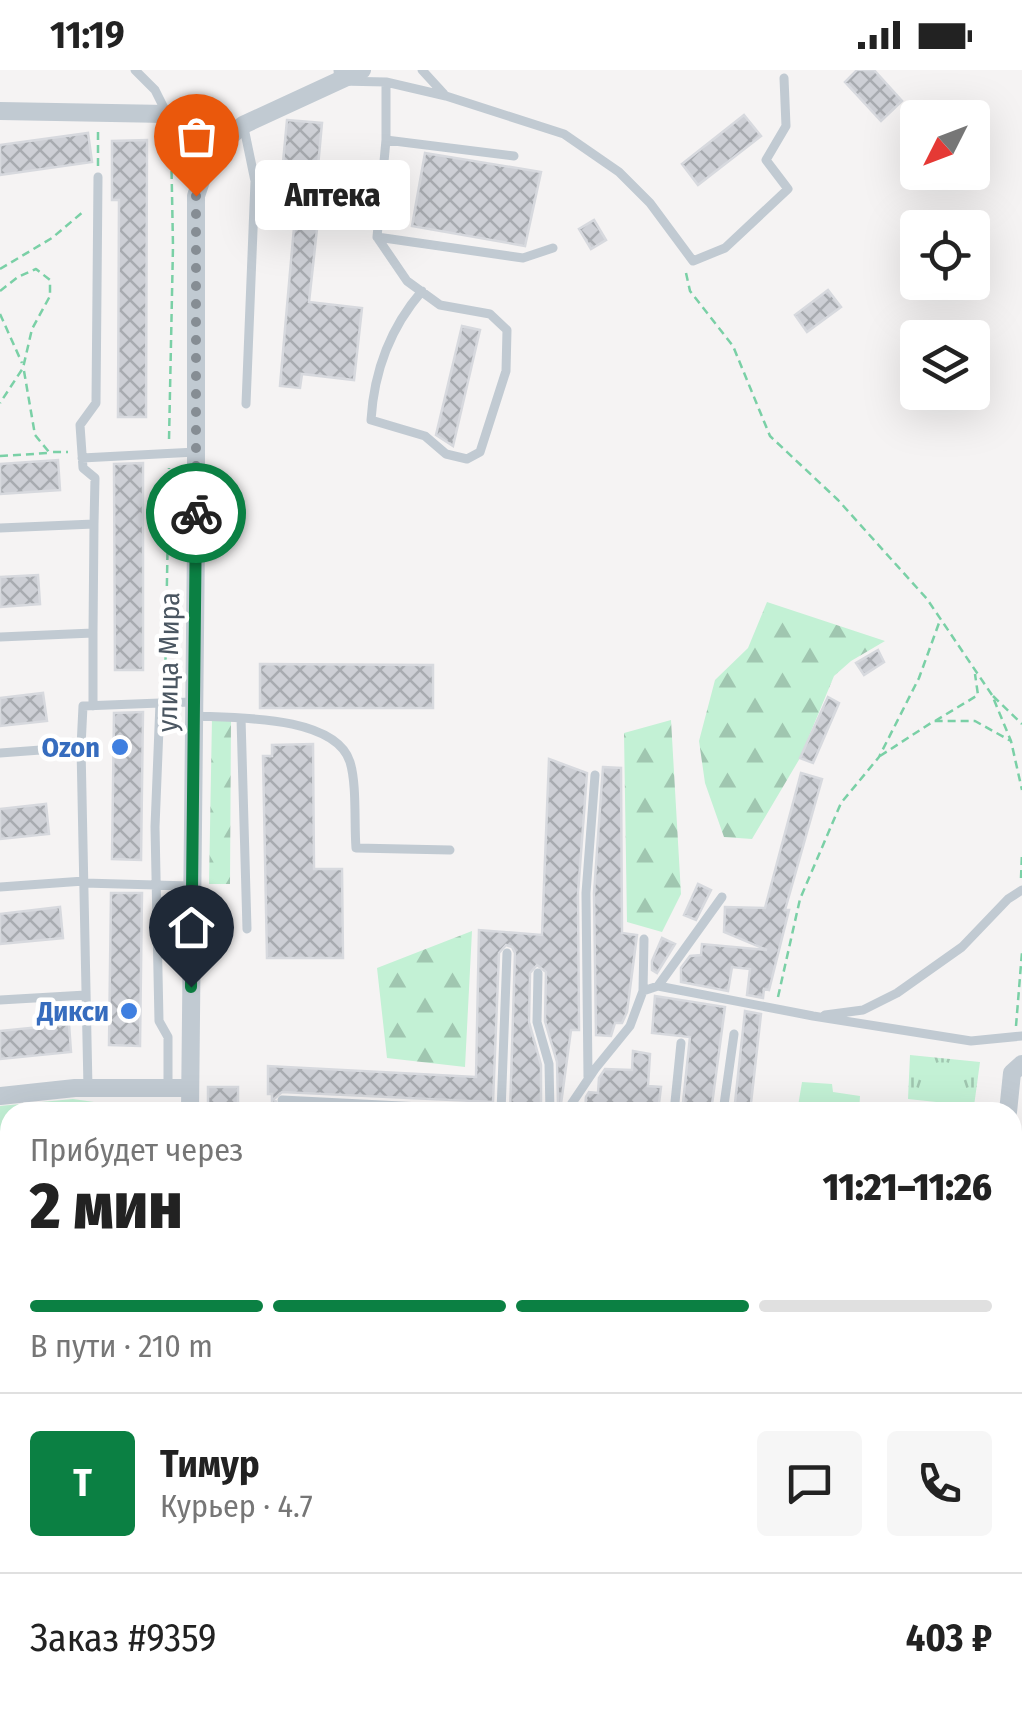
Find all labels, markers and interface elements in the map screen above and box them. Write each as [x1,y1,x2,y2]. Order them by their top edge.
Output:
text: 11:19 [50,12,125,58]
pin [154,94,239,197]
north arrow [900,100,990,190]
map controls [900,100,990,410]
icon: bag [169,109,224,164]
callout: Аптека [256,161,411,231]
text: Аптека [285,176,380,214]
button: locate [900,210,990,300]
button: layers [900,320,990,410]
courier [146,463,246,563]
icon: bike [169,486,224,541]
street label: улица Мира [151,592,186,732]
place label: Ozon [42,731,100,764]
marker: Ozon [109,736,131,758]
pin [149,885,234,988]
icon: home [164,900,219,955]
place label: Дикси [36,995,109,1028]
marker: Дикси [118,1000,140,1022]
text: Прибудет через [30,1131,243,1169]
text: 11:21–11:26 [823,1164,992,1210]
text: 2 мин [30,1167,183,1245]
text: В пути · 210 m [30,1327,213,1365]
button: chat [757,1431,862,1536]
button: phone [887,1431,992,1536]
text: Тимур [160,1441,260,1487]
text: Т [73,1460,92,1506]
text: Курьер · 4.7 [160,1487,313,1525]
text: Заказ #9359 [30,1615,216,1661]
text: 403 ₽ [906,1615,992,1661]

